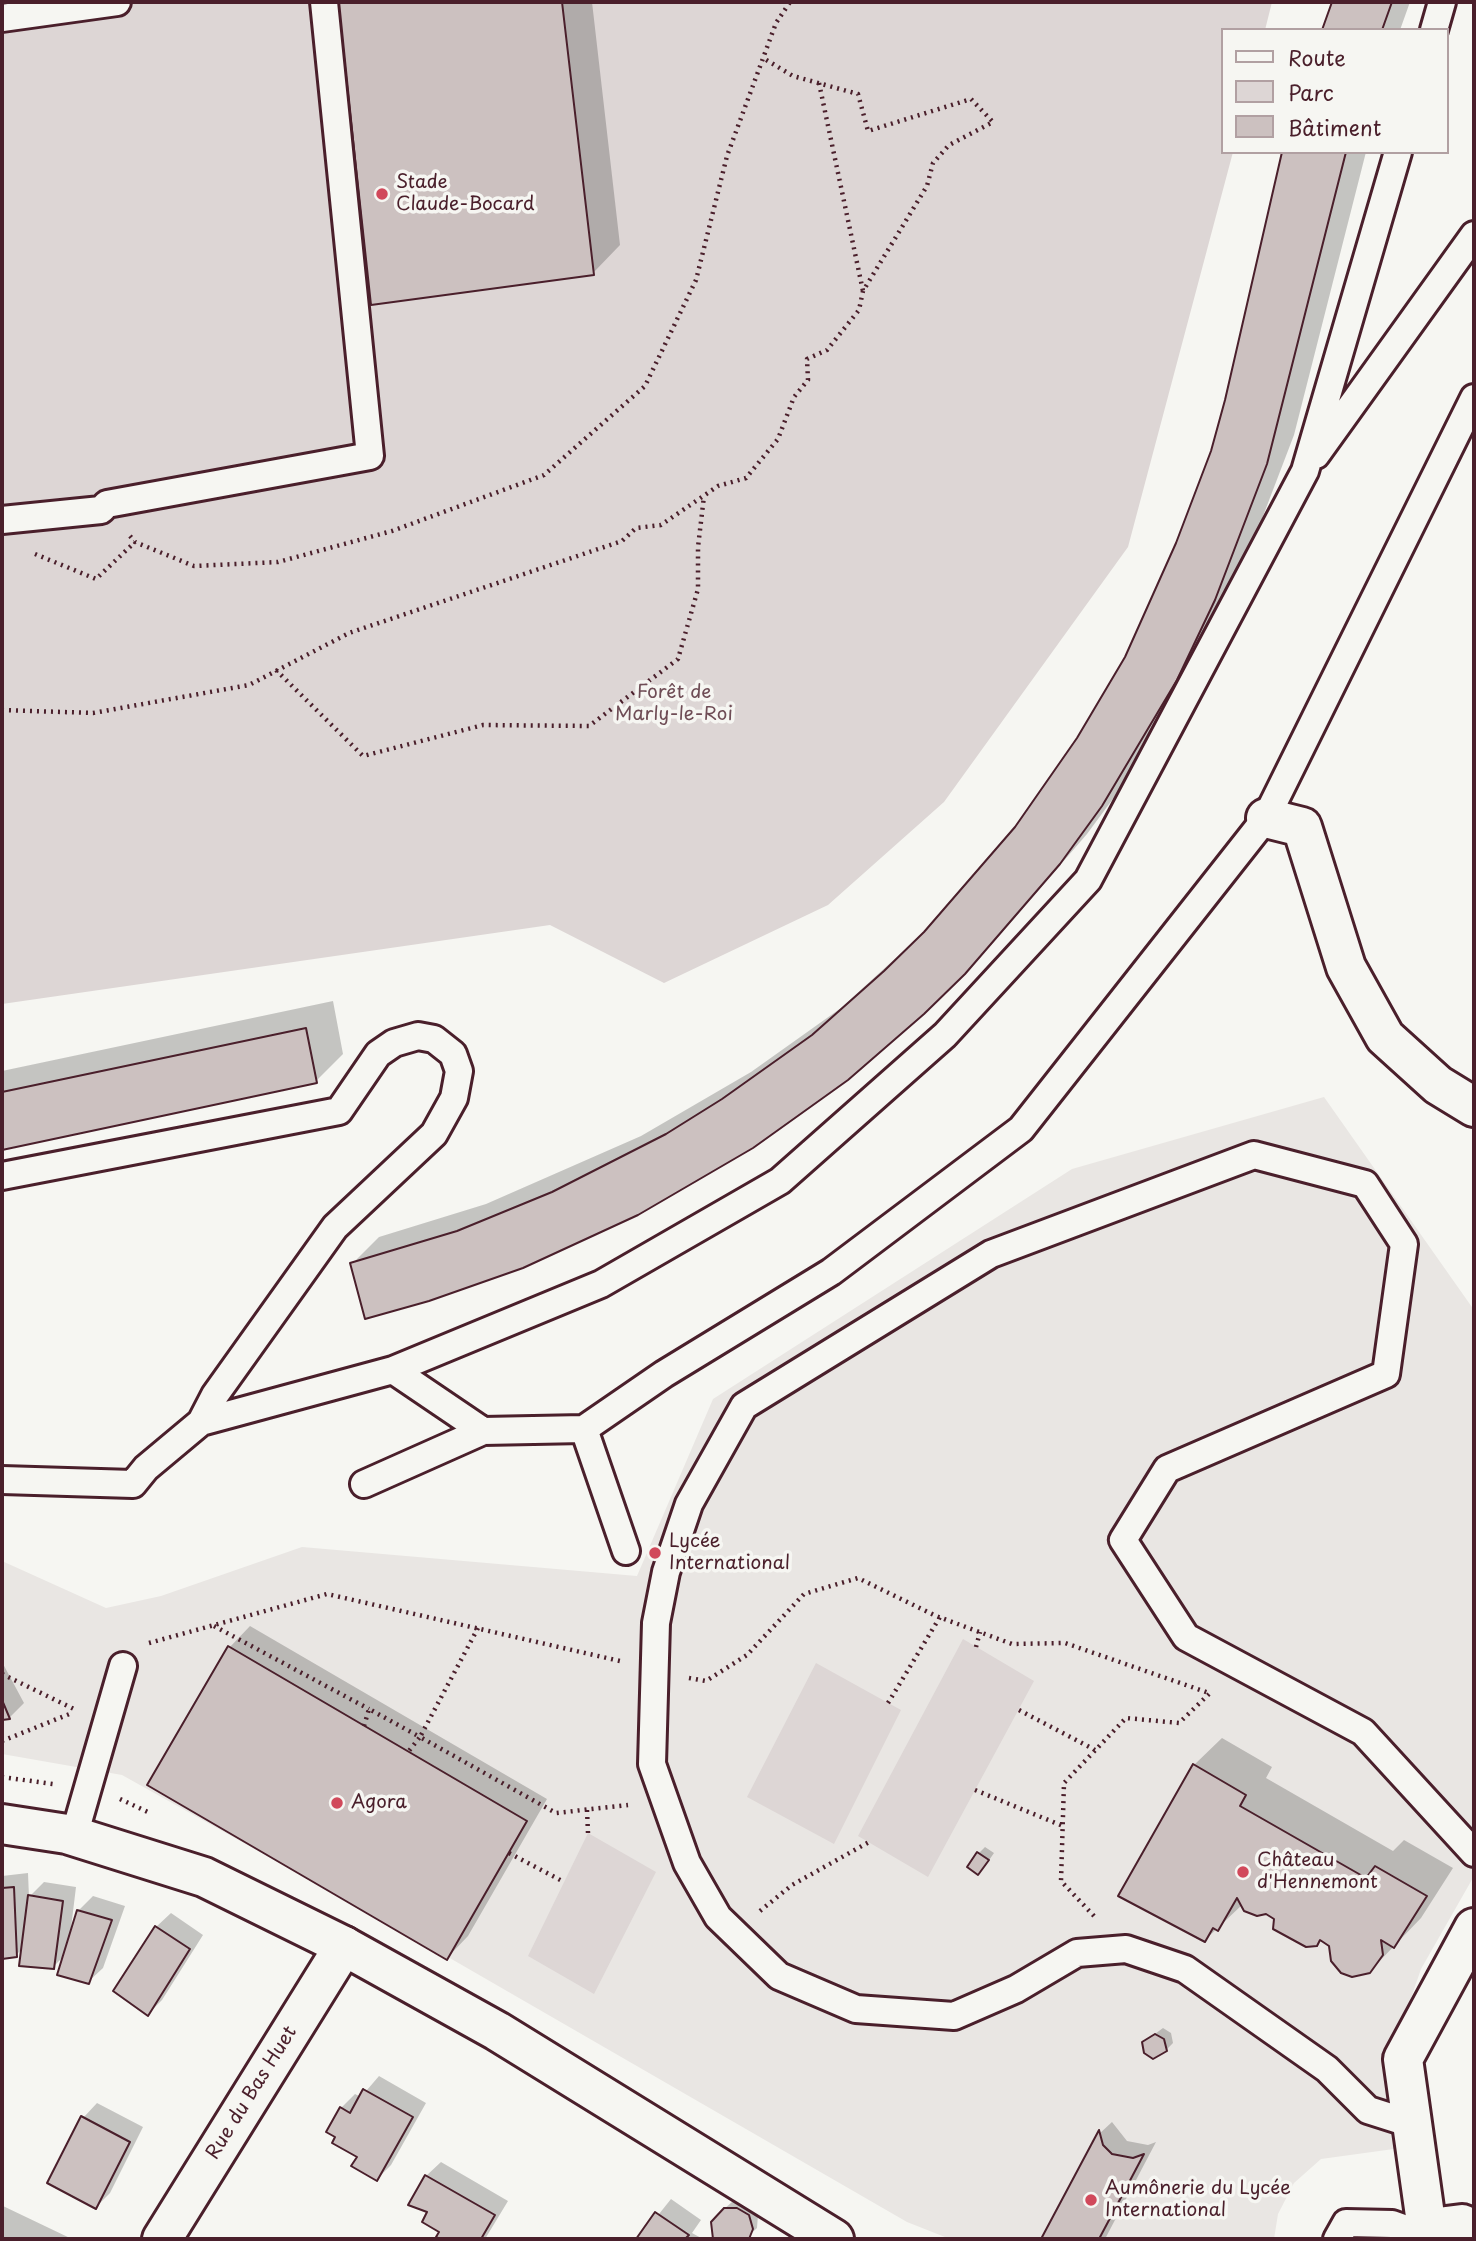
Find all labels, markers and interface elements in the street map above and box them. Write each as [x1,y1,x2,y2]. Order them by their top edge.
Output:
legend [1220,28,1448,154]
text: Route [1288,41,1346,73]
text: Parc [1288,76,1334,108]
text: Bâtiment [1288,111,1381,143]
place label: Stade Claude-Bocard [396,172,535,216]
marker: Stade Claude-Bocard [374,186,390,202]
park label: Forêt de Marly-le-Roi [615,682,733,726]
place label: Lycée International [669,1531,790,1575]
marker: Lycée International [647,1545,663,1561]
place label: Agora [351,1792,407,1814]
marker: Agora [329,1795,345,1811]
place label: Château d'Hennemont [1257,1850,1378,1894]
marker: Château d'Hennemont [1235,1864,1251,1880]
street label: Rue du Bas Huet [202,2022,302,2164]
place label: Aumônerie du Lycée International [1105,2178,1291,2222]
marker: Aumônerie du Lycée International [1083,2192,1099,2208]

